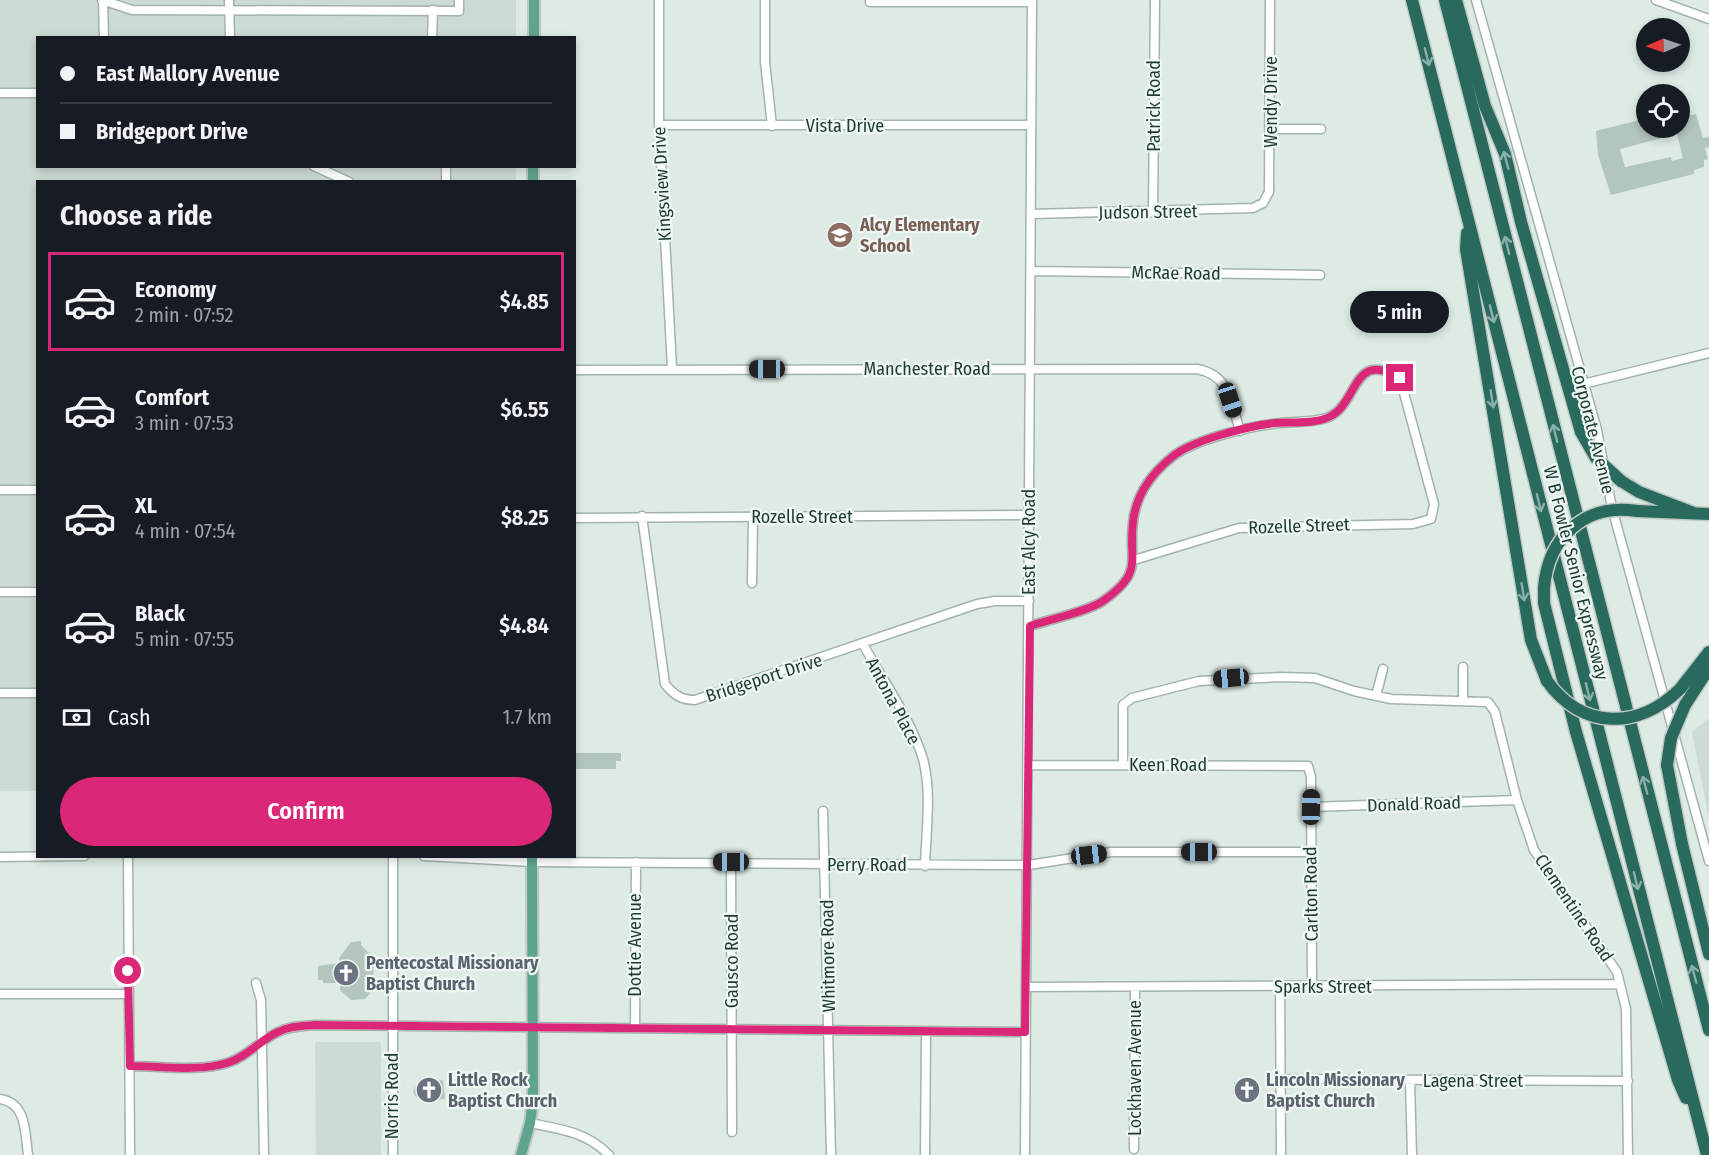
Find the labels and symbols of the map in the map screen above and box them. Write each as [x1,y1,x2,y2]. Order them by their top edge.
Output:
north arrow [1636,18,1690,72]
one-way arrow [1421,47,1433,66]
street label: Wendy Drive [1260,56,1282,148]
street label: Patrick Road [1143,60,1165,152]
street label: Vista Drive [806,115,884,137]
street label: Kingsview Drive [648,126,676,242]
one-way arrow [1500,151,1511,170]
street label: Judson Street [1098,200,1198,224]
place label: Alcy Elementary School [859,214,980,257]
school or university icon: Alcy Elementary School [825,220,855,250]
one-way arrow [1500,235,1512,254]
street label: McRae Road [1131,261,1221,285]
callout: 5 min [1350,291,1450,333]
one-way arrow [1487,304,1498,323]
street label: Manchester Road [863,358,991,380]
car [749,360,785,378]
route end [1386,364,1413,391]
street label: Corporate Avenue [1566,364,1620,496]
car [1216,380,1244,420]
one-way arrow [1487,389,1498,408]
one-way arrow [1549,424,1560,443]
street label: W B Fowler Senior Expressway [1539,464,1613,682]
street label: East Alcy Road [1018,489,1040,595]
one-way arrow [1534,494,1546,513]
street label: Rozelle Street [751,506,853,528]
street label: Rozelle Street [1248,513,1350,539]
one-way arrow [1518,581,1529,601]
street label: Bridgeport Drive [703,649,825,707]
street label: Antona Place [861,654,925,748]
car [1212,667,1250,689]
one-way arrow [1582,683,1594,702]
street label: Keen Road [1129,754,1207,776]
one-way arrow [1638,776,1650,795]
car [1302,789,1320,825]
street label: Donald Road [1367,791,1461,817]
car [1181,843,1217,861]
car [1070,844,1108,866]
street label: Carlton Road [1299,846,1323,942]
street label: Clementine Road [1530,850,1618,966]
car [713,853,749,871]
street label: Perry Road [827,854,907,876]
one-way arrow [1631,871,1643,890]
street label: Dottie Avenue [624,893,646,997]
street label: Whitmore Road [816,899,840,1013]
street label: Gausco Road [721,914,743,1008]
place label: Pentecostal Missionary Baptist Church [366,952,539,995]
route start [114,957,141,984]
church icon: Pentecostal Missionary Baptist Church [331,958,361,988]
one-way arrow [1688,965,1699,984]
street label: Sparks Street [1274,976,1372,998]
street label: Lockhaven Avenue [1124,1000,1146,1136]
street label: Norris Road [381,1053,403,1139]
place label: Little Rock Baptist Church [448,1069,557,1112]
place label: Lincoln Missionary Baptist Church [1266,1069,1405,1112]
street label: Lagena Street [1423,1070,1523,1092]
church icon: Little Rock Baptist Church [414,1075,444,1105]
church icon: Lincoln Missionary Baptist Church [1232,1075,1262,1105]

